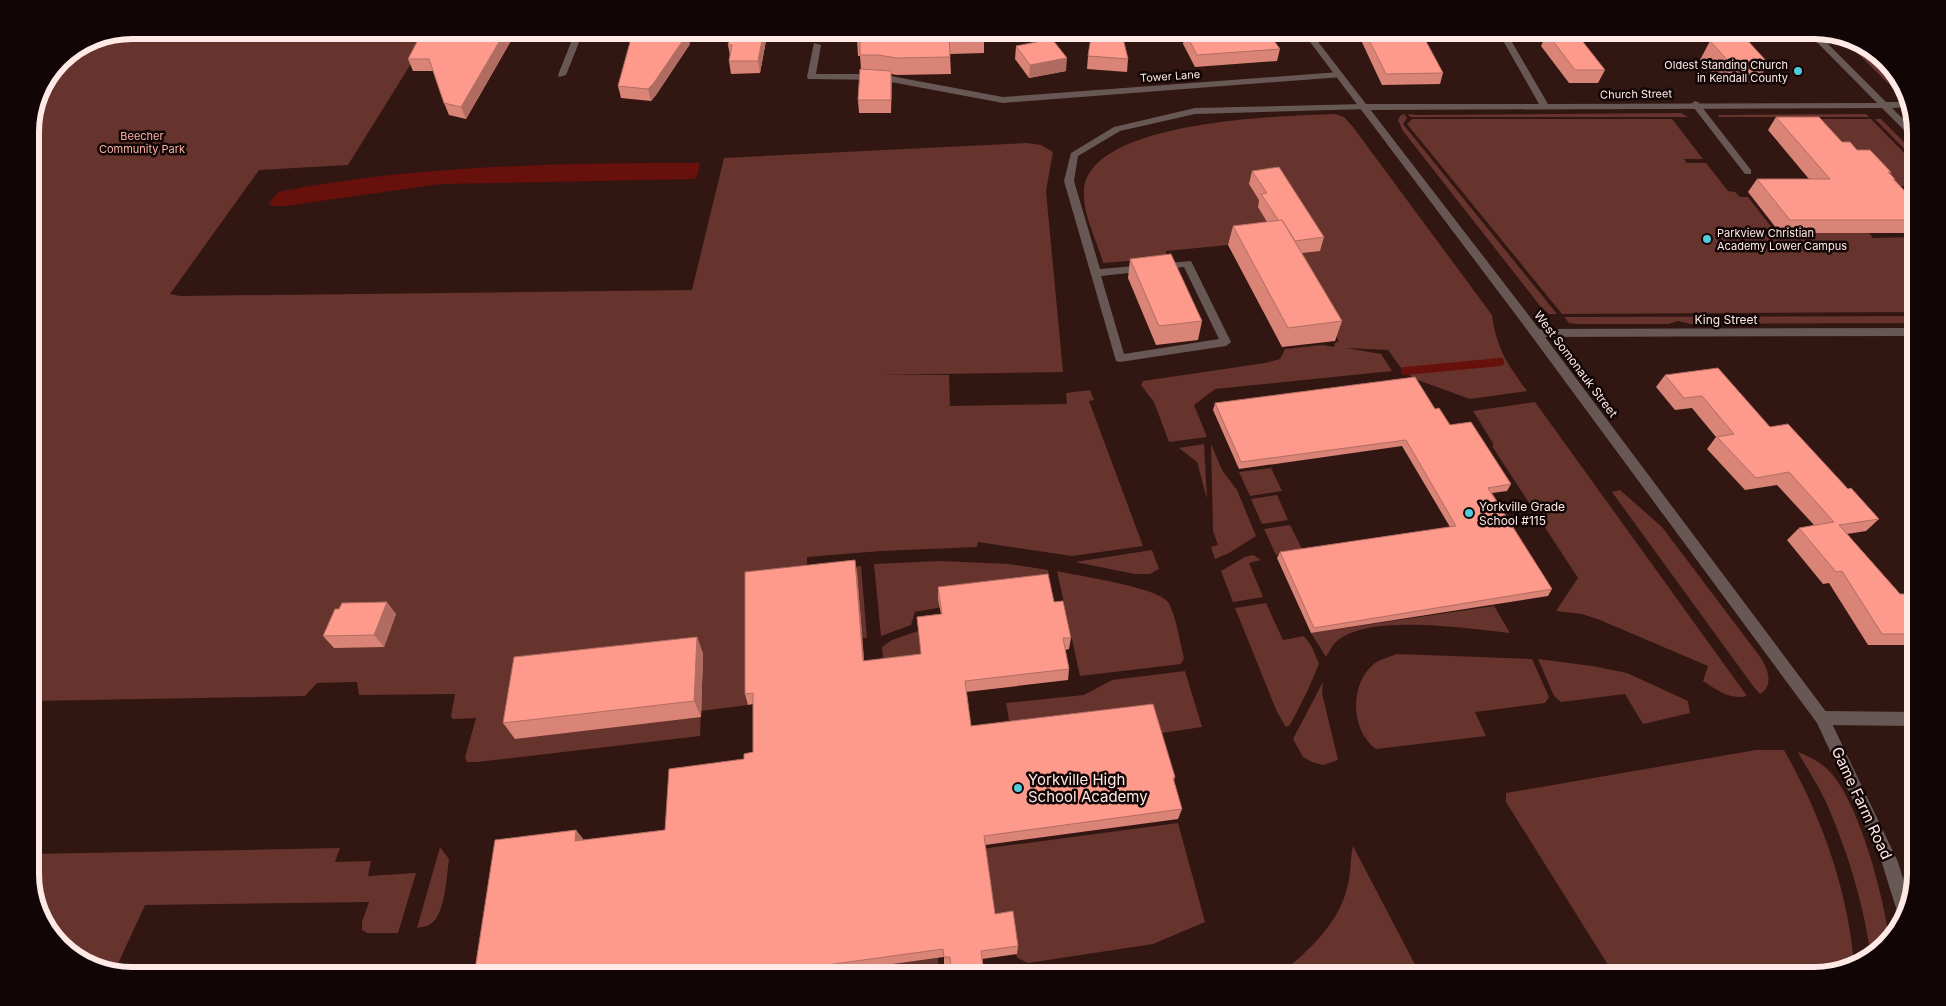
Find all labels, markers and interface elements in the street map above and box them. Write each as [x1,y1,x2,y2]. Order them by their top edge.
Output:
place label: Oldest Standing Church in Kendall County [1664,58,1788,85]
marker: Oldest Standing Church in Kendall County [1792,65,1804,77]
street label: Tower Lane [1139,67,1201,85]
street label: Church Street [1600,86,1672,102]
park label: Beecher Community Park [99,129,185,156]
place label: Parkview Christian Academy Lower Campus [1717,226,1847,253]
marker: Parkview Christian Academy Lower Campus [1701,233,1713,245]
street label: West Somonauk Street [1531,308,1621,420]
street label: King Street [1695,312,1757,327]
place label: Yorkville Grade School #115 [1479,499,1565,528]
marker: Yorkville Grade School #115 [1463,507,1475,519]
street label: Game Farm Road [1828,744,1896,862]
place label: Yorkville High School Academy [1028,770,1148,806]
marker: Yorkville High School Academy [1012,782,1024,794]

